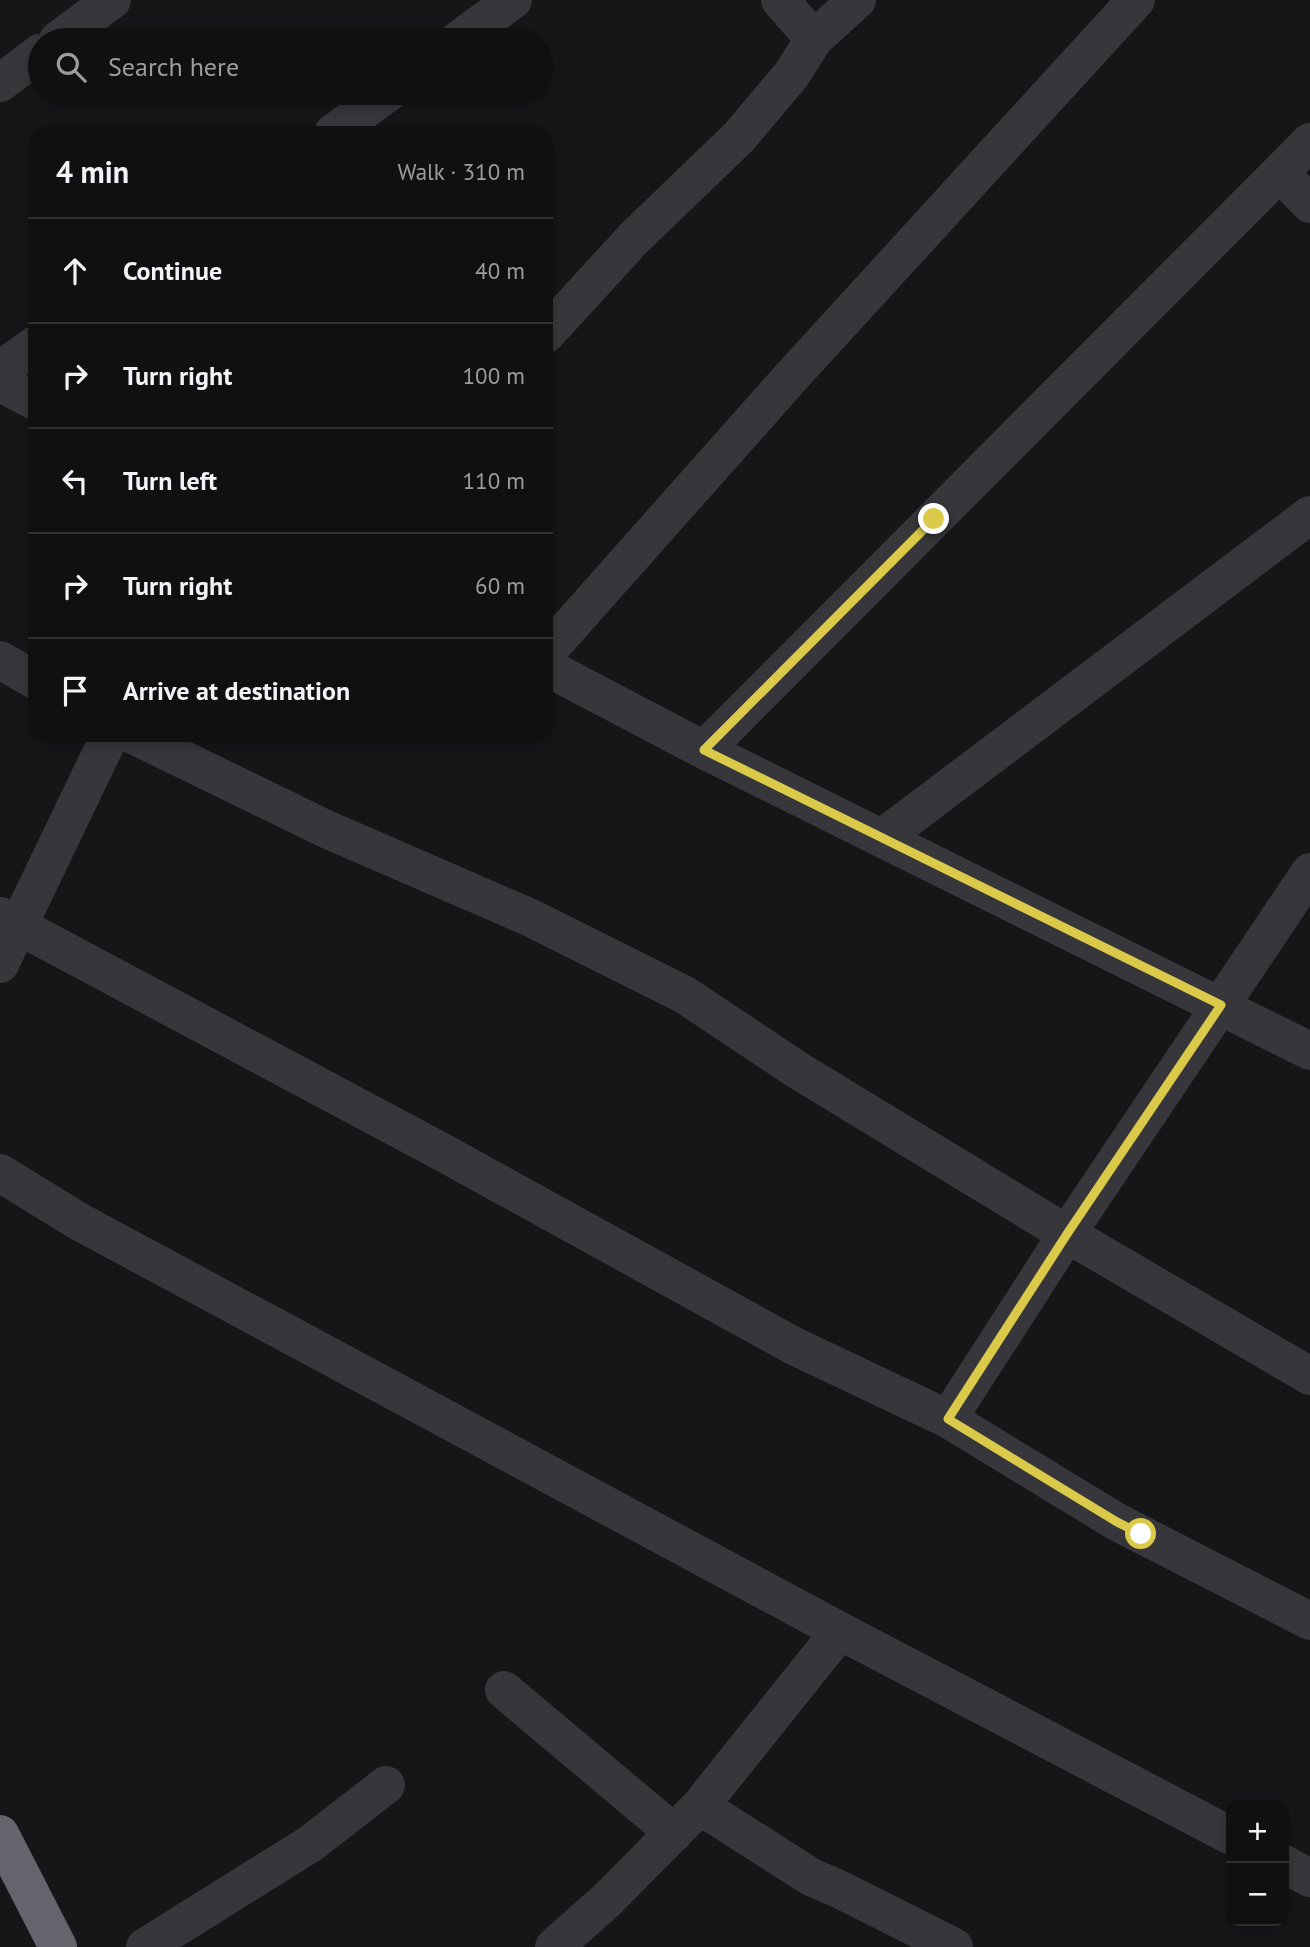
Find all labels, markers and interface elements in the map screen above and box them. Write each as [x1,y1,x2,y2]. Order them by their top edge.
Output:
search box [28,28,553,105]
icon: search [52,48,90,86]
text: Search here [108,50,239,83]
text: 4 min [56,152,129,191]
text: Walk · 310 m [398,157,525,186]
icon: ahead [56,252,94,290]
text: Continue [123,254,222,287]
text: 40 m [475,256,525,285]
icon: right [56,357,94,395]
text: Turn right [123,359,232,392]
text: 100 m [463,361,525,390]
icon: left [56,462,94,500]
text: Turn left [123,464,217,497]
text: 110 m [463,466,525,495]
route end [918,503,949,534]
icon: right [56,567,94,605]
text: Turn right [123,569,232,602]
text: 60 m [475,571,525,600]
icon: arrive [56,672,94,710]
text: Arrive at destination [123,674,350,707]
route start [1125,1518,1156,1549]
map controls [1226,1800,1289,1926]
button: + [1226,1800,1289,1863]
button: − [1226,1863,1289,1926]

